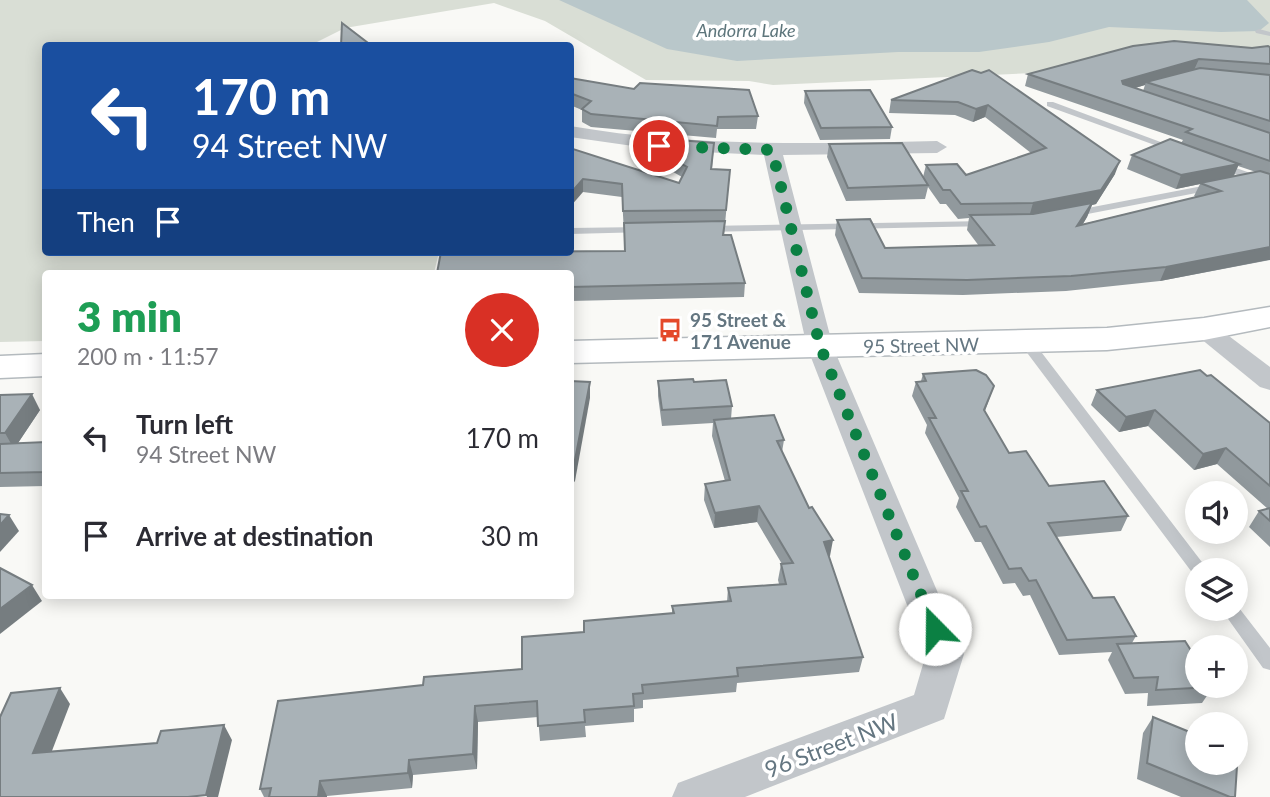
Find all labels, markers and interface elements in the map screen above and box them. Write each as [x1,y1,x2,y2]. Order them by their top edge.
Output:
water label: Andorra Lake [695,19,796,41]
text: 170 m [192,67,330,125]
icon: left [77,70,168,161]
pin [629,116,689,176]
text: 94 Street NW [192,126,387,165]
icon: arrive [640,127,678,165]
icon: arrive [149,203,187,241]
text: Then [77,206,135,238]
text: 3 min [77,291,182,341]
button: close [465,293,539,367]
place label: 95 Street & 171 Avenue [690,308,791,353]
bus stop icon: 95 Street & 171 Avenue [656,316,684,344]
street label: 95 Street NW [863,332,980,358]
text: 200 m · 11:57 [77,342,219,370]
text: Turn left [136,408,233,440]
icon: left [77,419,115,457]
text: 170 m [466,422,539,454]
text: 94 Street NW [136,440,276,468]
map controls [1185,481,1248,775]
button: sound [1185,481,1248,544]
icon: arrive [77,517,115,555]
text: Arrive at destination [136,520,373,552]
text: 30 m [481,520,539,552]
button: layers [1185,558,1248,621]
position arrow [898,592,972,666]
button: + [1185,635,1248,698]
street label: 96 Street NW [760,707,902,783]
button: − [1185,712,1248,775]

